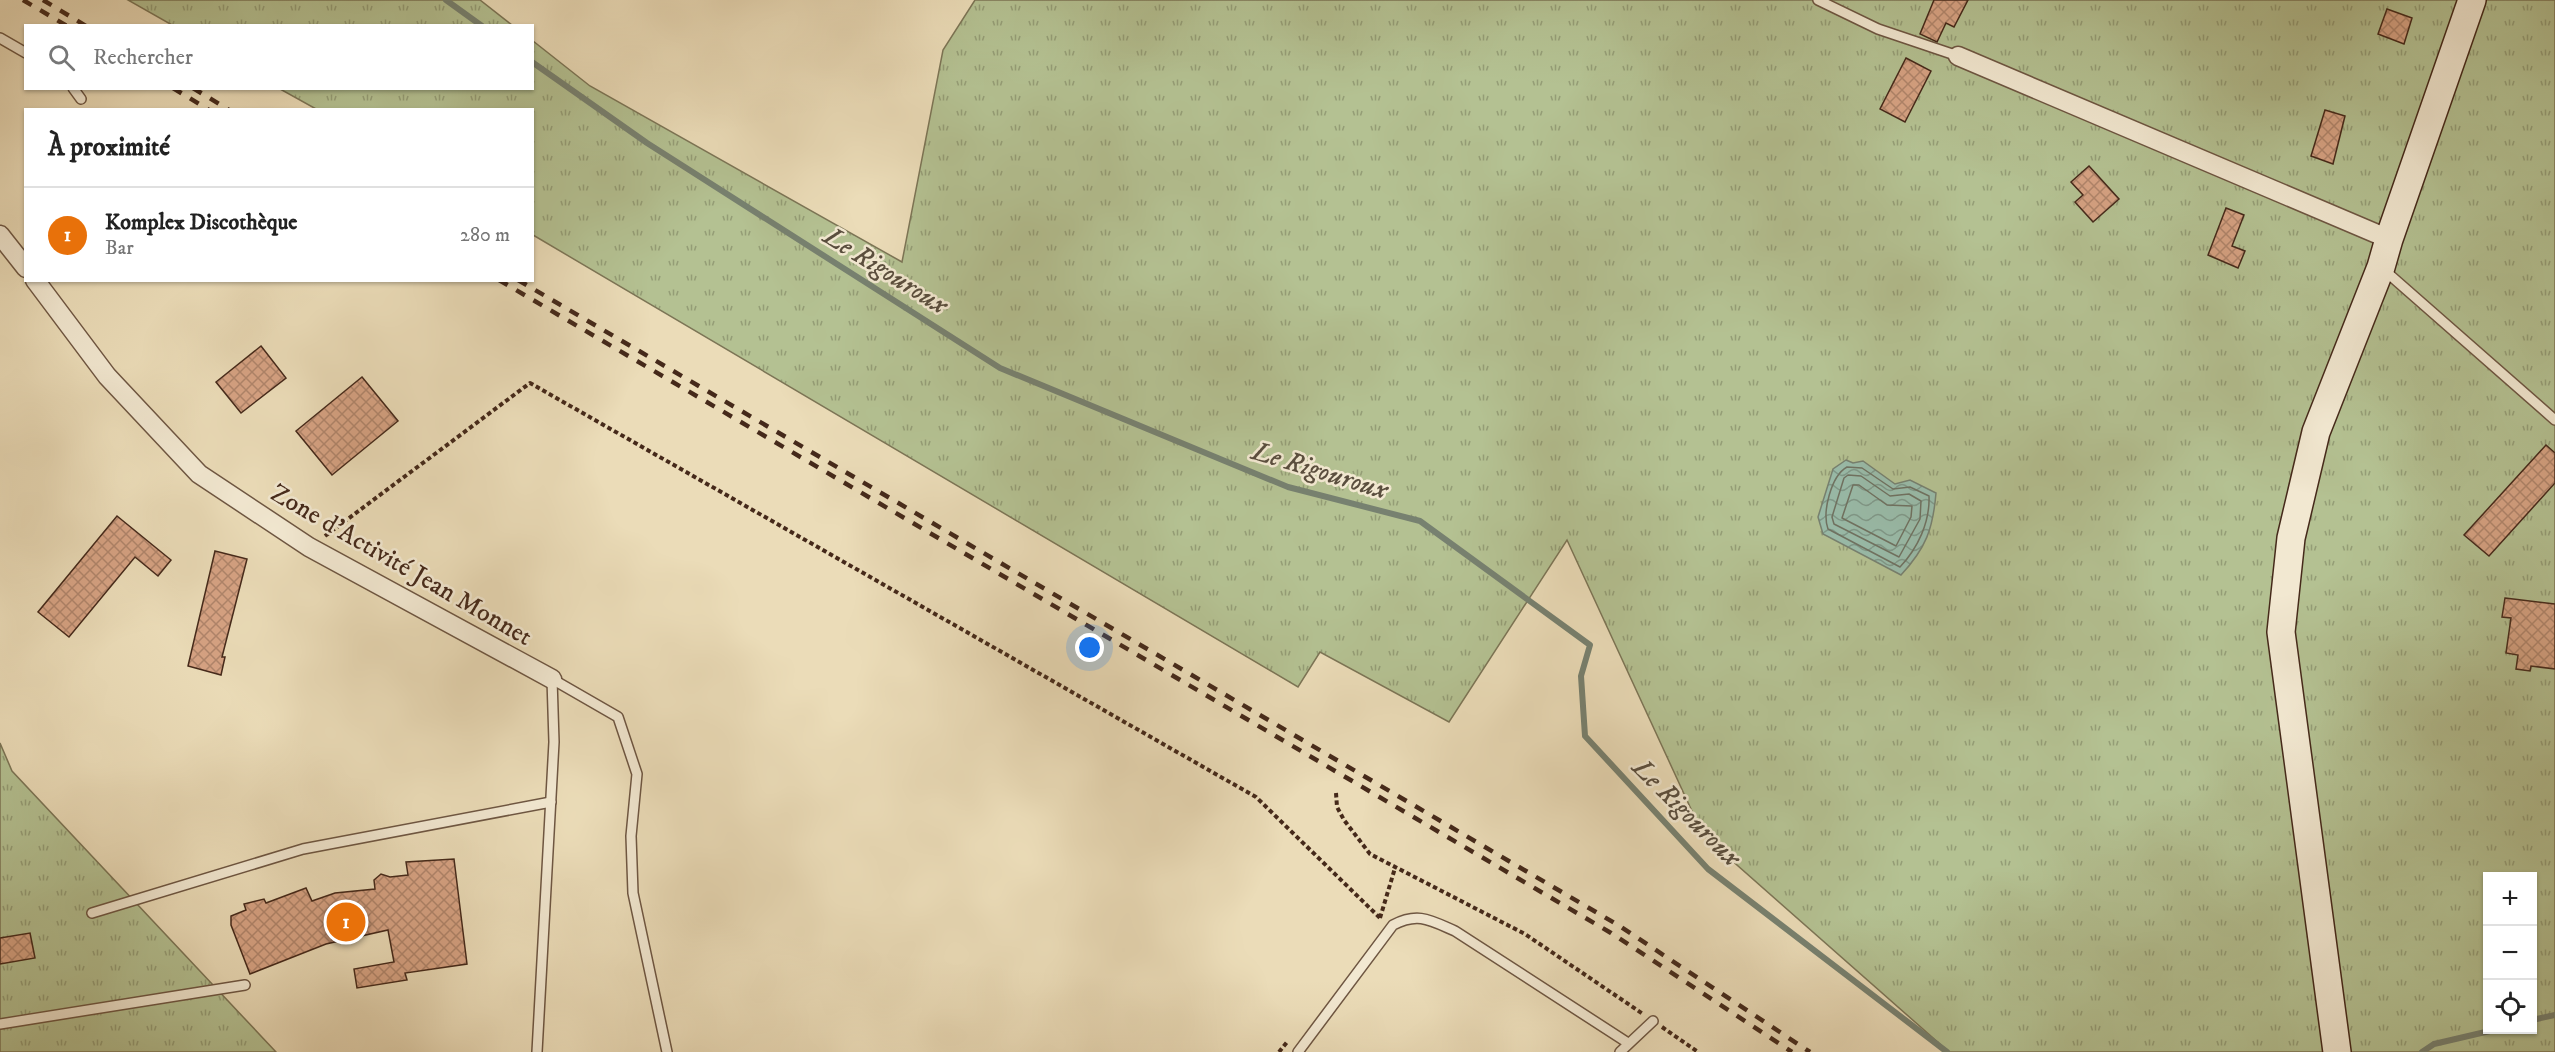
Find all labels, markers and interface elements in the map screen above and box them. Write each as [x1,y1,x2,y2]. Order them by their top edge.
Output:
search box [24,24,534,90]
icon: search [45,41,78,74]
text: Rechercher [93,44,193,71]
text: À proximité [48,131,170,164]
text: Komplex Discothèque [105,209,297,236]
water label: Le Rigouroux [816,218,955,323]
text: 1 [64,223,71,248]
text: 280 m [460,223,510,248]
text: Bar [105,236,134,261]
water label: Le Rigouroux [1246,434,1393,508]
street label: Zone d'Activité Jean Monnet [265,477,538,654]
your location [1075,633,1104,662]
water label: Le Rigouroux [1623,750,1749,875]
map controls [2483,872,2537,1034]
button: + [2483,872,2537,926]
pin: 1 [326,900,366,944]
button: − [2483,926,2537,980]
button: locate [2483,980,2537,1034]

